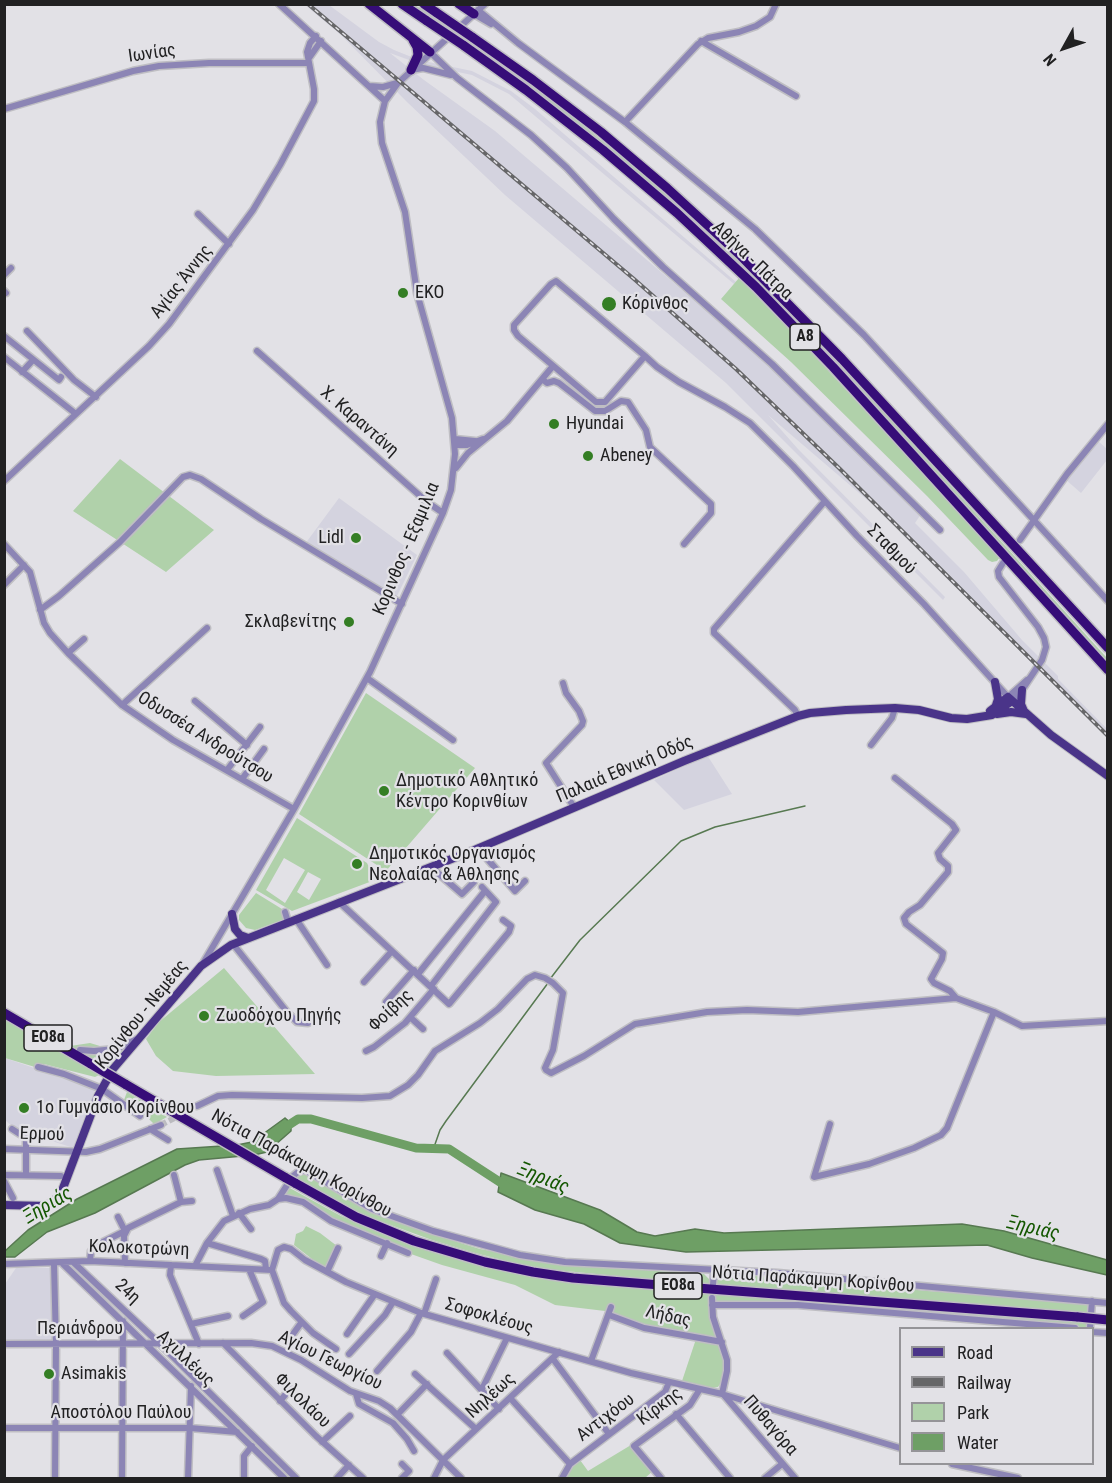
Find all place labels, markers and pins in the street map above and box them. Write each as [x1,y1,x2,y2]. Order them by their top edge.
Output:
place label: EKO [415,282,444,304]
marker: EKO [396,286,410,300]
place label: Κόρινθος [622,293,689,315]
marker: Κόρινθος [600,295,618,313]
place label: Hyundai [566,413,624,435]
marker: Hyundai [547,417,561,431]
place label: Abeney [600,445,652,467]
marker: Abeney [581,449,595,463]
place label: Lidl [318,527,344,549]
marker: Lidl [349,531,363,545]
place label: Σκλαβενίτης [245,611,337,633]
marker: Σκλαβενίτης [342,615,356,629]
place label: Δημοτικό Αθλητικό Κέντρο Κορινθίων [396,770,538,812]
marker: Δημοτικό Αθλητικό Κέντρο Κορινθίων [377,784,391,798]
place label: Δημοτικός Οργανισμός Νεολαίας & Άθλησης [369,843,536,886]
marker: Δημοτικός Οργανισμός Νεολαίας & Άθλησης [350,857,364,871]
place label: Ζωοδόχου Πηγής [216,1005,342,1027]
marker: Ζωοδόχου Πηγής [197,1009,211,1023]
place label: 1ο Γυμνάσιο Κορίνθου [36,1097,194,1119]
marker: 1ο Γυμνάσιο Κορίνθου [17,1101,31,1115]
place label: Asimakis [61,1363,126,1385]
marker: Asimakis [42,1367,56,1381]

